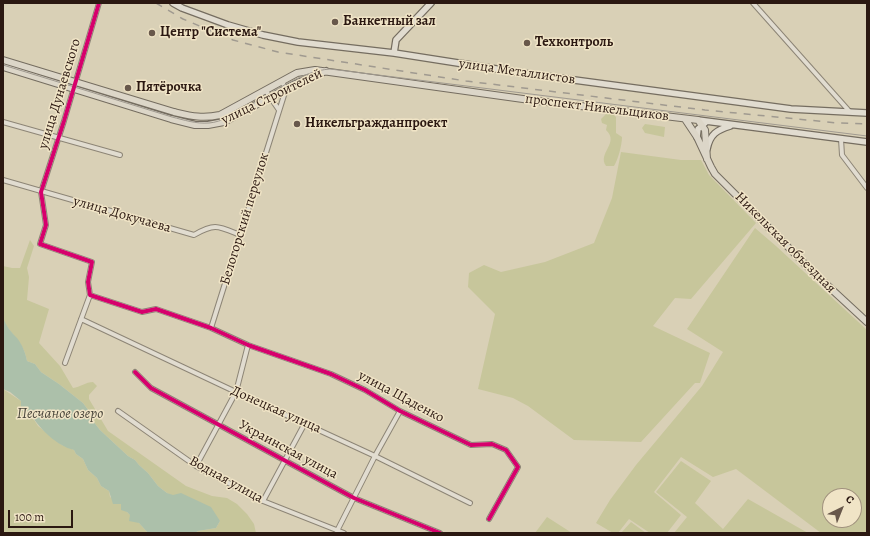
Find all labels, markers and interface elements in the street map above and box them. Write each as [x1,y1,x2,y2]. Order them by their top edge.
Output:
place label: Банкетный зал [343,14,436,30]
marker: Банкетный зал [330,17,340,27]
place label: Центр "Система" [160,25,261,41]
marker: Центр "Система" [147,28,157,38]
place label: Техконтроль [535,35,613,51]
street label: улица Дунаевского [35,37,85,151]
marker: Техконтроль [522,38,532,48]
street label: улица Металлистов [458,56,576,88]
street label: улица Строителей [219,65,325,129]
place label: Пятёрочка [136,80,202,96]
marker: Пятёрочка [123,83,133,93]
street label: проспект Никельщиков [524,91,670,125]
place label: Никельгражданпроект [305,116,447,132]
marker: Никельгражданпроект [292,119,302,129]
street label: Белогорский переулок [217,151,273,287]
street label: Никельская объездная [731,189,839,297]
street label: улица Докучаева [71,193,173,237]
street label: улица Щаденко [355,367,447,427]
street label: Донецкая улица [228,383,324,437]
water label: Песчаное озеро [17,405,103,423]
street label: Украинская улица [236,417,340,483]
street label: Водная улица [186,453,266,507]
north arrow [822,488,862,528]
text: С [842,492,857,507]
scale bar [10,502,75,528]
text: 100 m [15,509,44,525]

